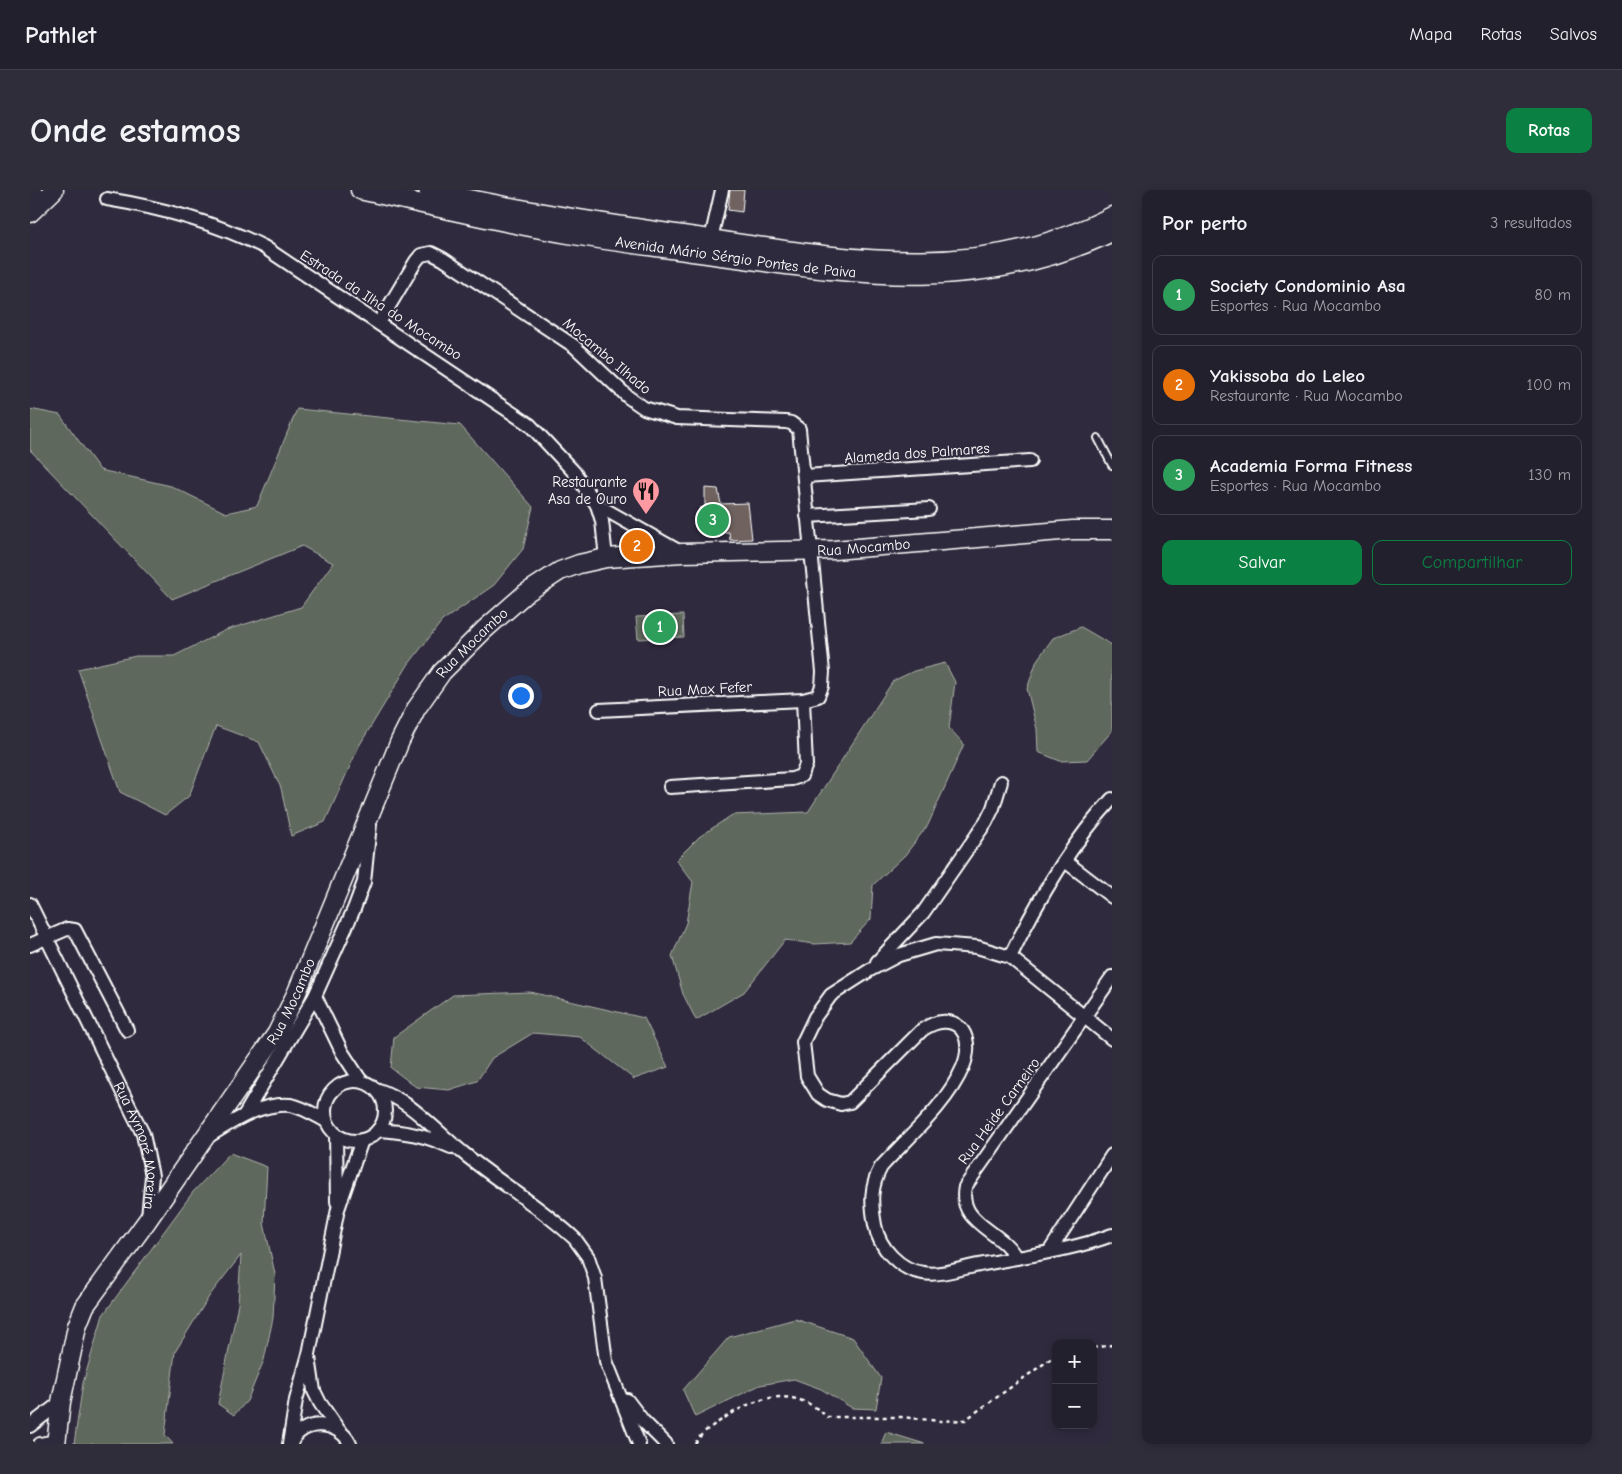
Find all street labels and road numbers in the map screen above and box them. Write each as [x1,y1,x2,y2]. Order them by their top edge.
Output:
street label: Avenida Mário Sérgio Pontes de Paiva [614,232,857,281]
street label: Estrada da Ilha do Mocambo [297,246,465,364]
street label: Mocambo Ilhado [559,314,655,398]
street label: Alameda dos Palmares [844,439,990,467]
street label: Rua Mocambo [817,535,911,559]
street label: Rua Mocambo [432,604,512,681]
street label: Rua Max Fefer [657,678,753,700]
street label: Rua Mocambo [263,955,319,1048]
street label: Rua Heide Carneiro [954,1054,1044,1168]
street label: Rua Aymoré Moreira [110,1079,162,1210]

